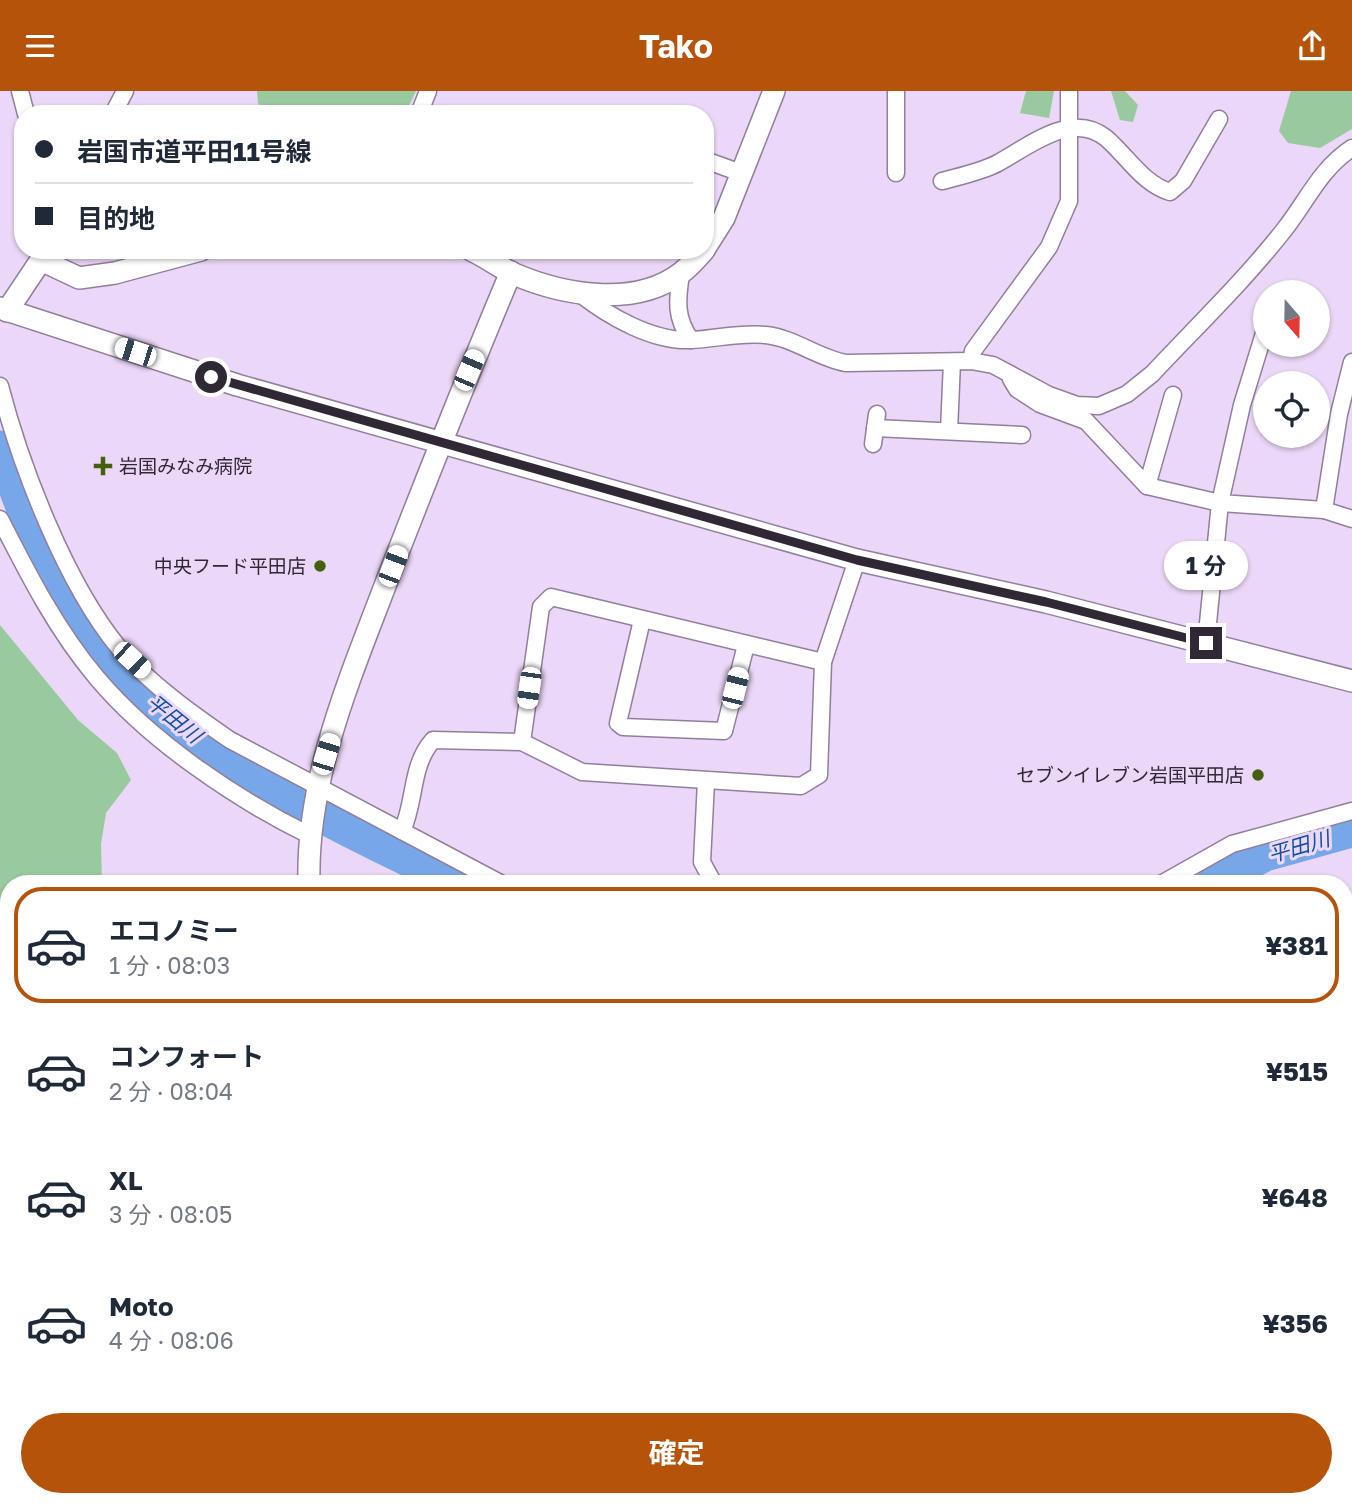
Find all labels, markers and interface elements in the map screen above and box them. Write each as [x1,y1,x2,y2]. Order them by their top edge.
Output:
icon: menu [21,27,59,65]
text: Tako [639,27,713,65]
icon: share [1293,27,1331,65]
text: 岩国市道平田11号線 [77,136,312,167]
text: 目的地 [77,203,155,234]
north arrow [1253,280,1330,357]
map controls [1253,280,1330,448]
car [112,336,159,368]
car [452,347,487,393]
route start [195,361,227,393]
button: locate [1253,371,1330,448]
place label: 岩国みなみ病院 [119,454,252,477]
marker: 岩国みなみ病院 [93,456,113,476]
callout: 1 分 [1164,541,1248,591]
car [376,543,411,589]
text: 1 分 [1186,551,1226,579]
place label: 中央フード平田店 [154,554,306,577]
marker: 中央フード平田店 [312,558,328,574]
route end [1190,627,1222,659]
car [110,638,155,682]
car [720,665,751,711]
car [516,666,543,710]
water label: 平田川 [142,688,209,749]
car [310,731,343,777]
place label: セブンイレブン岩国平田店 [1016,763,1244,786]
marker: セブンイレブン岩国平田店 [1250,767,1266,783]
water label: 平田川 [1265,824,1335,867]
icon: car [25,914,88,977]
text: エコノミー [109,915,239,946]
text: ¥381 [1265,930,1328,961]
text: 1 分 · 08:03 [109,951,230,979]
icon: car [25,1040,88,1103]
text: コンフォート [109,1041,264,1072]
text: ¥515 [1266,1056,1328,1087]
text: 2 分 · 08:04 [109,1077,233,1105]
text: XL [109,1165,143,1196]
icon: car [25,1166,88,1229]
text: ¥648 [1261,1182,1328,1213]
text: 3 分 · 08:05 [109,1200,232,1228]
text: Moto [109,1291,174,1322]
icon: car [25,1292,88,1355]
text: ¥356 [1263,1308,1328,1339]
text: 4 分 · 08:06 [109,1326,234,1354]
button: 確定 [21,1413,1332,1493]

